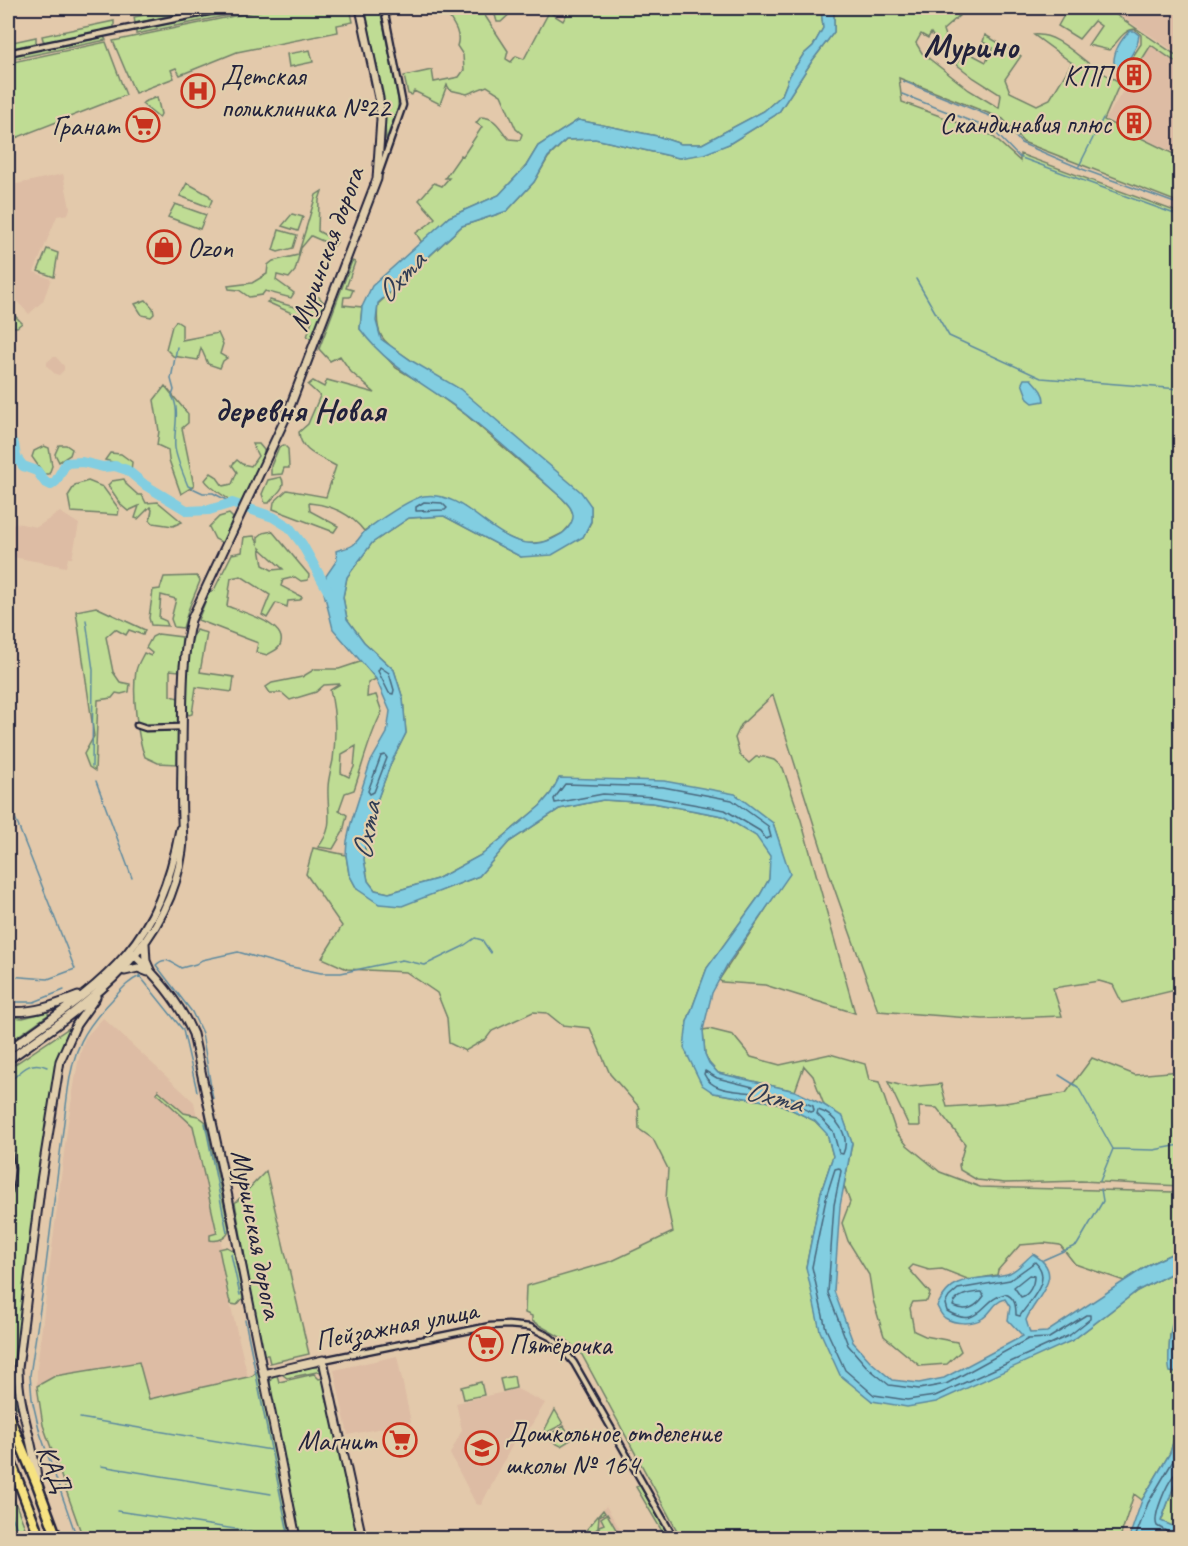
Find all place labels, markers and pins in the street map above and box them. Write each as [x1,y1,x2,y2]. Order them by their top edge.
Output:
building icon: КПП [1116,57,1152,93]
place label: Детская поликлиника №22 [221,58,393,125]
place label: КПП [1063,58,1116,93]
hospital icon: Детская поликлиника №22 [180,73,216,109]
building icon: Скандинавия плюс [1116,105,1152,141]
place label: Скандинавия плюс [939,106,1112,141]
supermarket icon: Гранат [125,107,161,143]
place label: Гранат [52,108,121,143]
shop icon: Ozon [146,229,182,265]
place label: Ozon [187,230,233,265]
supermarket icon: Пятёрочка [468,1326,504,1362]
place label: Пятёрочка [509,1327,613,1362]
place label: Дошкольное отделение школы № 164 [505,1415,723,1482]
supermarket icon: Магнит [382,1422,418,1458]
place label: Магнит [297,1423,378,1458]
school or university icon: Дошкольное отделение школы № 164 [464,1430,500,1466]

